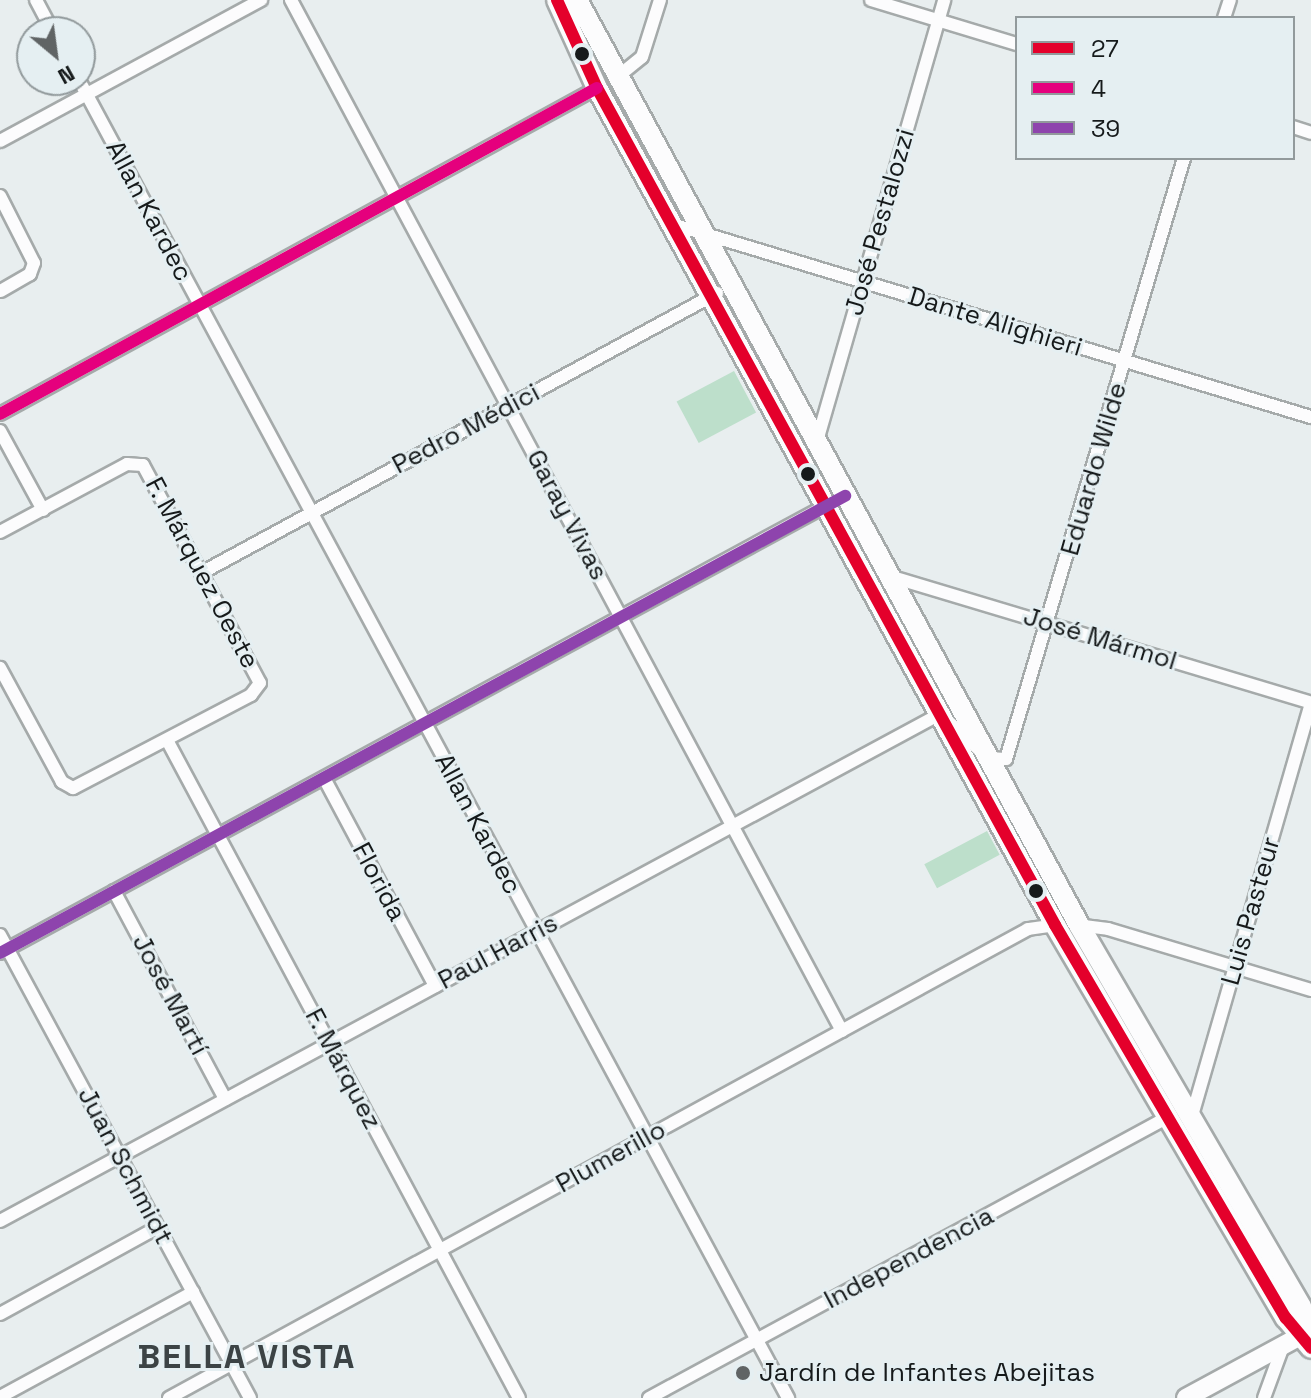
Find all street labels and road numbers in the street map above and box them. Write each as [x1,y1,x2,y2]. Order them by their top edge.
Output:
street label: José Pestalozzi [838,125,922,319]
street label: Allan Kardec [99,135,199,287]
street label: Dante Alighieri [904,281,1086,363]
street label: Pedro Médici [387,377,545,481]
street label: Eduardo Wilde [1054,379,1134,559]
street label: Garay Vivas [520,444,614,586]
street label: F. Márquez Oeste [138,472,266,674]
street label: José Mármol [1020,601,1180,677]
street label: Allan Kardec [428,748,528,900]
street label: Luis Pasteur [1215,833,1287,989]
street label: Florida [345,837,413,927]
street label: Paul Harris [433,908,563,996]
street label: José Martí [125,929,215,1061]
street label: F. Márquez [298,1003,388,1135]
street label: Juan Schmidt [71,1082,179,1250]
street label: Plumerillo [551,1114,671,1200]
street label: Independencia [819,1200,999,1316]

